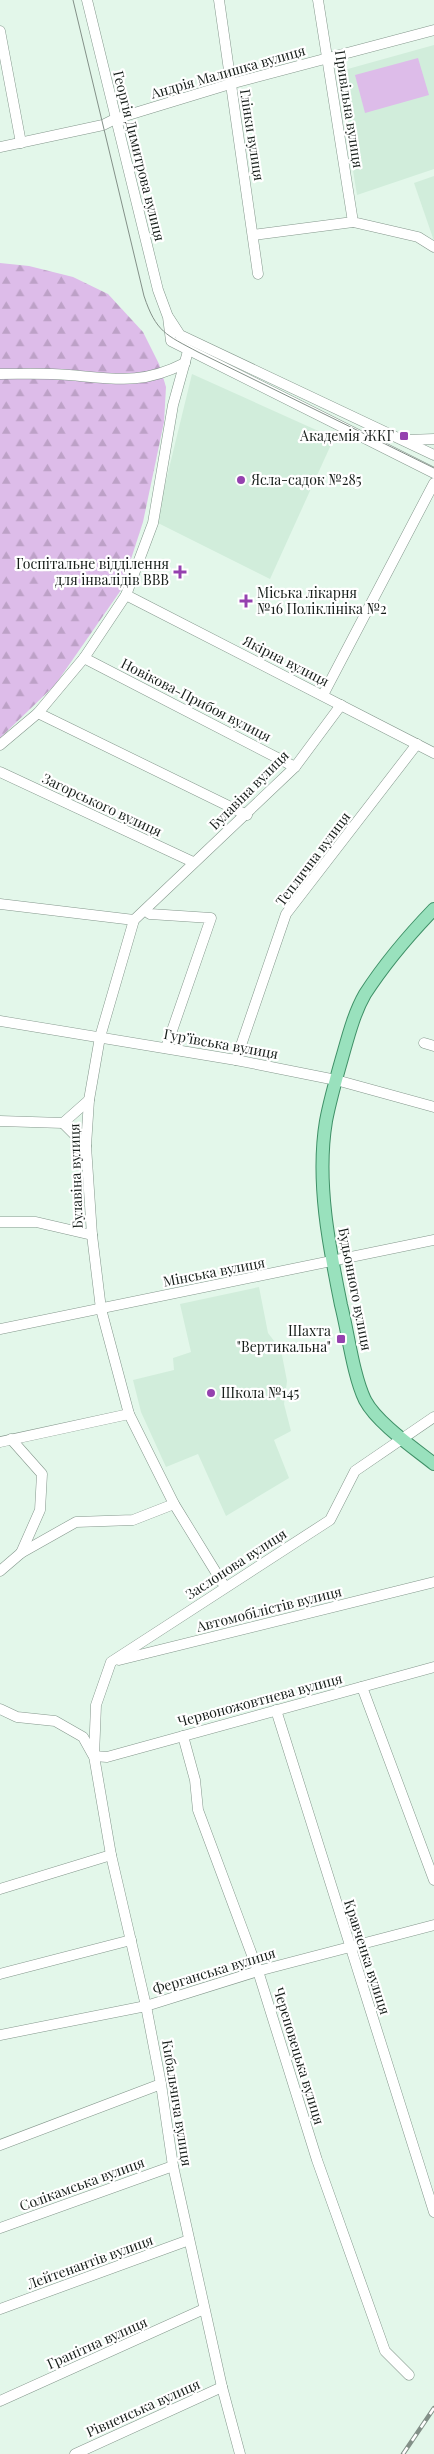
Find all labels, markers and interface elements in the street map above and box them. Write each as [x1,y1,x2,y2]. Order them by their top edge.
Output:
street label: Андрія Малишка вулиця [147,40,308,103]
street label: Привільна вулиця [331,49,368,170]
street label: Георгія Димитрова вулиця [109,69,170,244]
street label: Глінки вулиця [236,88,269,183]
place label: Академія ЖКГ [299,426,395,445]
marker: Академія ЖКГ [398,430,410,442]
place label: Ясла-садок №285 [250,470,362,489]
marker: Ясла-садок №285 [235,474,247,486]
place label: Госпітальне відділення для інвалідів ВВВ [16,554,169,589]
marker: Госпітальне відділення для інвалідів ВВВ [173,565,187,579]
place label: Міська лікарня №16 Поліклініка №2 [257,583,387,618]
marker: Міська лікарня №16 Поліклініка №2 [239,594,253,608]
street label: Якірна вулиця [239,630,333,691]
street label: Новікова-Прибоя вулиця [118,653,275,746]
street label: Булавіна вулиця [205,745,293,834]
street label: Загорського вулиця [39,768,166,841]
street label: Теплична вулиця [271,807,355,910]
street label: Гур’ївська вулиця [162,1024,280,1063]
street label: Булавіна вулиця [64,1123,87,1229]
street label: Будьонного вулиця [334,1226,377,1352]
street label: Мінська вулиця [161,1252,267,1291]
place label: Шахта "Вертикальна" [237,1321,331,1356]
marker: Шахта "Вертикальна" [335,1333,347,1345]
place label: Школа №145 [221,1383,300,1402]
marker: Школа №145 [205,1387,217,1399]
street label: Заслонова вулиця [182,1524,290,1603]
street label: Автомобілістів вулиця [193,1581,344,1636]
street label: Червоножовтнева вулиця [175,1668,345,1731]
street label: Кравченка вулиця [340,1897,395,2017]
street label: Ферганська вулиця [150,1943,278,1998]
street label: Череповецька вулиця [270,1985,330,2127]
street label: Кибальчича вулиця [158,2038,197,2168]
street label: Солікамська вулиця [17,2152,147,2215]
street label: Лейтенантів вулиця [23,2230,156,2294]
street label: Гранітна вулиця [44,2312,150,2373]
street label: Рівненська вулиця [83,2374,203,2441]

